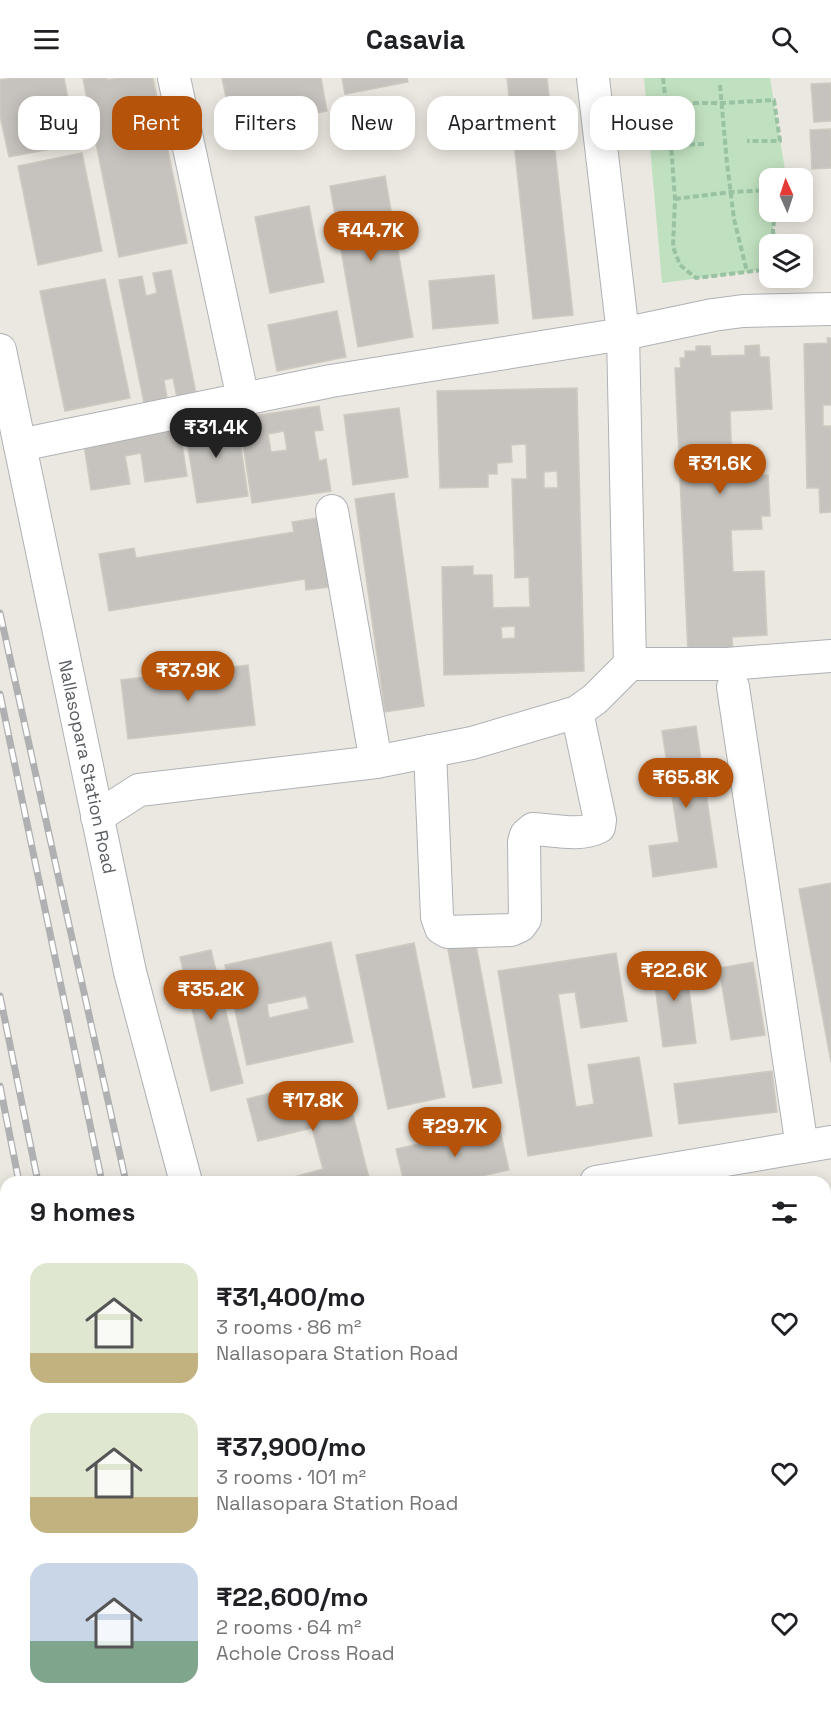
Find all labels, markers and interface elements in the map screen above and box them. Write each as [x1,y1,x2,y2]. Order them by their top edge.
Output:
text: Casavia [366,22,465,57]
icon: menu [30,23,63,56]
icon: search [768,23,801,56]
chip: Buy [18,96,100,150]
chip: Rent [112,96,202,150]
chip: Filters [214,96,318,150]
chip: New [330,96,415,150]
chip: Apartment [427,96,578,150]
chip: House [590,96,695,150]
north arrow [759,168,813,222]
map controls [759,168,813,288]
pin: ₹44.7K [322,211,420,262]
text: ₹44.7K [338,217,404,243]
button: layers [759,234,813,288]
pin: ₹31.4K [167,408,265,459]
text: ₹31.4K [184,414,248,440]
pin: ₹31.6K [671,444,769,495]
text: ₹31.6K [688,450,752,476]
pin: ₹37.9K [139,651,237,702]
text: ₹37.9K [155,657,221,683]
street label: Nallasopara Station Road [54,658,121,876]
pin: ₹65.8K [637,758,735,809]
text: ₹65.8K [652,764,720,790]
pin: ₹22.6K [625,951,723,1002]
text: ₹22.6K [641,957,707,983]
pin: ₹35.2K [162,970,260,1021]
text: ₹35.2K [178,976,244,1002]
pin: ₹17.8K [264,1081,362,1132]
text: ₹17.8K [282,1087,344,1113]
pin: ₹29.7K [406,1107,504,1158]
text: ₹29.7K [422,1113,488,1139]
text: 9 homes [30,1195,135,1229]
icon: filters [768,1196,801,1229]
text: ₹31,400/mo [216,1280,365,1314]
icon: home [78,1287,150,1359]
icon: heart [768,1307,801,1340]
text: 3 rooms · 86 m² [216,1314,361,1340]
text: Nallasopara Station Road [216,1340,458,1366]
text: ₹37,900/mo [216,1430,366,1464]
icon: home [78,1437,150,1509]
icon: heart [768,1457,801,1490]
text: 3 rooms · 101 m² [216,1464,366,1490]
text: Nallasopara Station Road [216,1490,458,1516]
text: ₹22,600/mo [216,1580,368,1614]
icon: home [78,1587,150,1659]
icon: heart [768,1607,801,1640]
text: 2 rooms · 64 m² [216,1614,361,1640]
text: Achole Cross Road [216,1640,395,1666]

